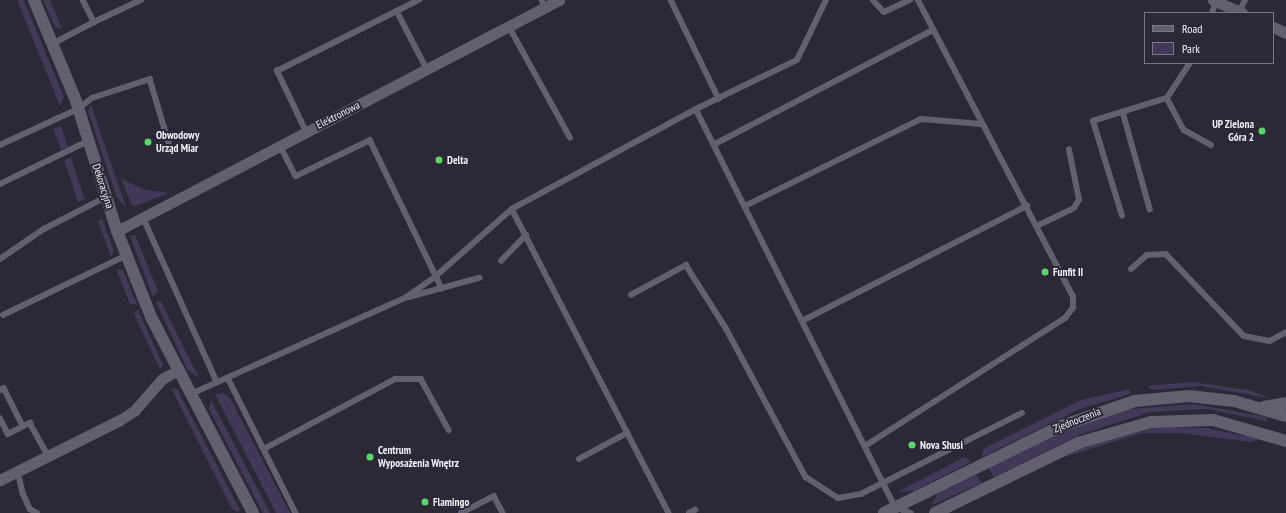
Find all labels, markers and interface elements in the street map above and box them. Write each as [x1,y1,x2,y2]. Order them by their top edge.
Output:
legend [1144,12,1274,64]
text: Road [1182,21,1202,36]
text: Park [1182,41,1200,56]
street label: Elektronowa [314,98,362,132]
place label: UP Zielona Góra 2 [1212,118,1254,144]
marker: UP Zielona Góra 2 [1257,126,1267,136]
place label: Obwodowy Urząd Miar [156,129,199,155]
marker: Obwodowy Urząd Miar [143,137,153,147]
place label: Delta [447,153,468,167]
marker: Delta [434,155,444,165]
street label: Dekoracyjna [90,162,116,210]
place label: Funfit II [1053,265,1083,279]
marker: Funfit II [1040,267,1050,277]
street label: Zjednoczenia [1051,405,1103,435]
place label: Nova Shusi [920,438,963,452]
marker: Nova Shusi [907,440,917,450]
place label: Centrum Wyposażenia Wnętrz [378,444,459,470]
marker: Centrum Wyposażenia Wnętrz [365,452,375,462]
place label: Flamingo [433,495,469,509]
marker: Flamingo [420,497,430,507]

